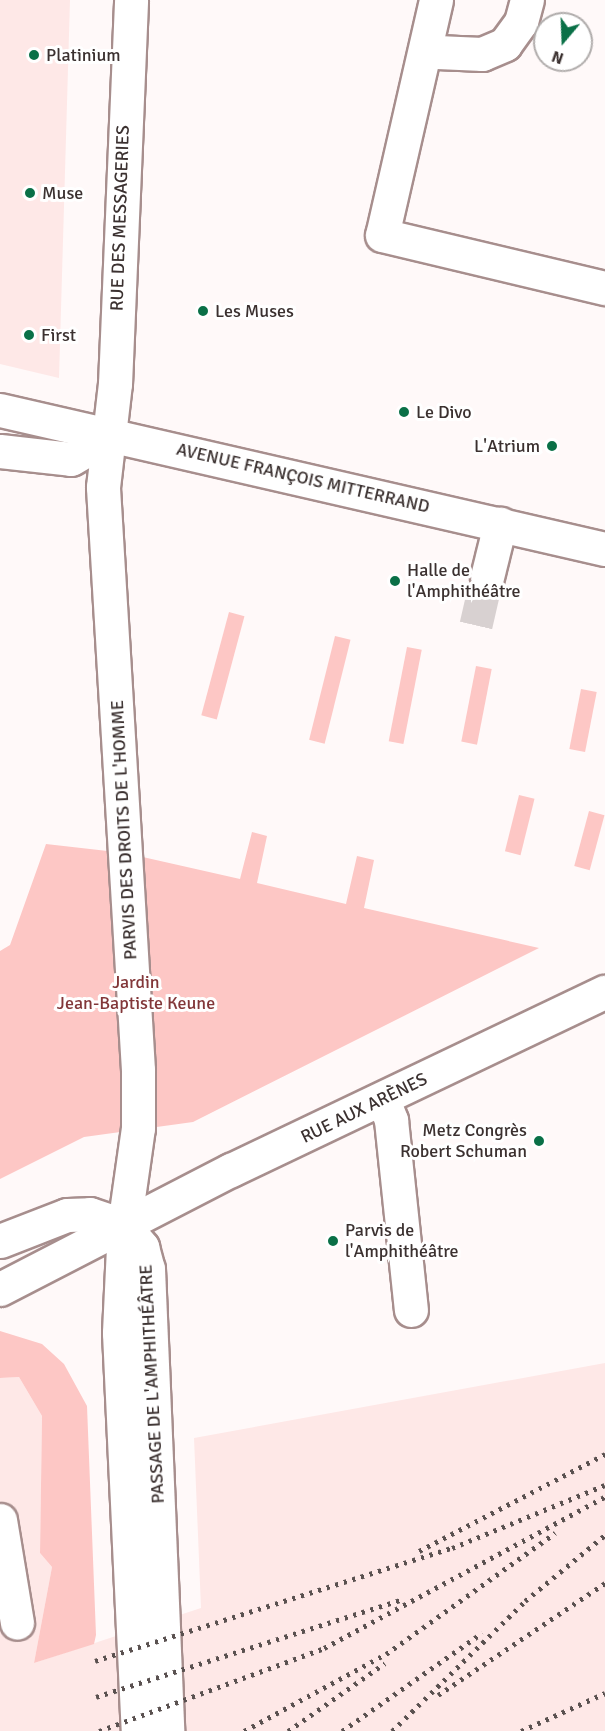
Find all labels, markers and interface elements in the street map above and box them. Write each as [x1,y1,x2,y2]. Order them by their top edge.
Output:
north arrow [533,12,593,72]
place label: Platinium [46,44,121,66]
text: N [549,46,566,68]
marker: Platinium [27,48,41,62]
street label: RUE DES MESSAGERIES [106,125,134,311]
place label: Muse [42,182,83,204]
marker: Muse [23,186,37,200]
place label: Les Muses [215,300,294,322]
marker: Les Muses [196,304,210,318]
place label: First [41,324,76,346]
marker: First [22,328,36,342]
place label: Le Divo [416,401,472,423]
marker: Le Divo [397,405,411,419]
place label: L'Atrium [474,435,540,457]
street label: AVENUE FRANÇOIS MITTERRAND [174,438,432,518]
marker: L'Atrium [545,439,559,453]
place label: Halle de l'Amphithéâtre [407,560,521,602]
marker: Halle de l'Amphithéâtre [388,574,402,588]
street label: PARVIS DES DROITS DE L'HOMME [106,700,142,960]
park label: Jardin Jean-Baptiste Keune [57,972,215,1014]
street label: RUE AUX ARÈNES [297,1068,431,1148]
place label: Metz Congrès Robert Schuman [400,1120,527,1162]
marker: Metz Congrès Robert Schuman [532,1134,546,1148]
place label: Parvis de l'Amphithéâtre [345,1220,459,1262]
marker: Parvis de l'Amphithéâtre [326,1234,340,1248]
street label: PASSAGE DE L'AMPHITHÉÂTRE [135,1264,169,1504]

